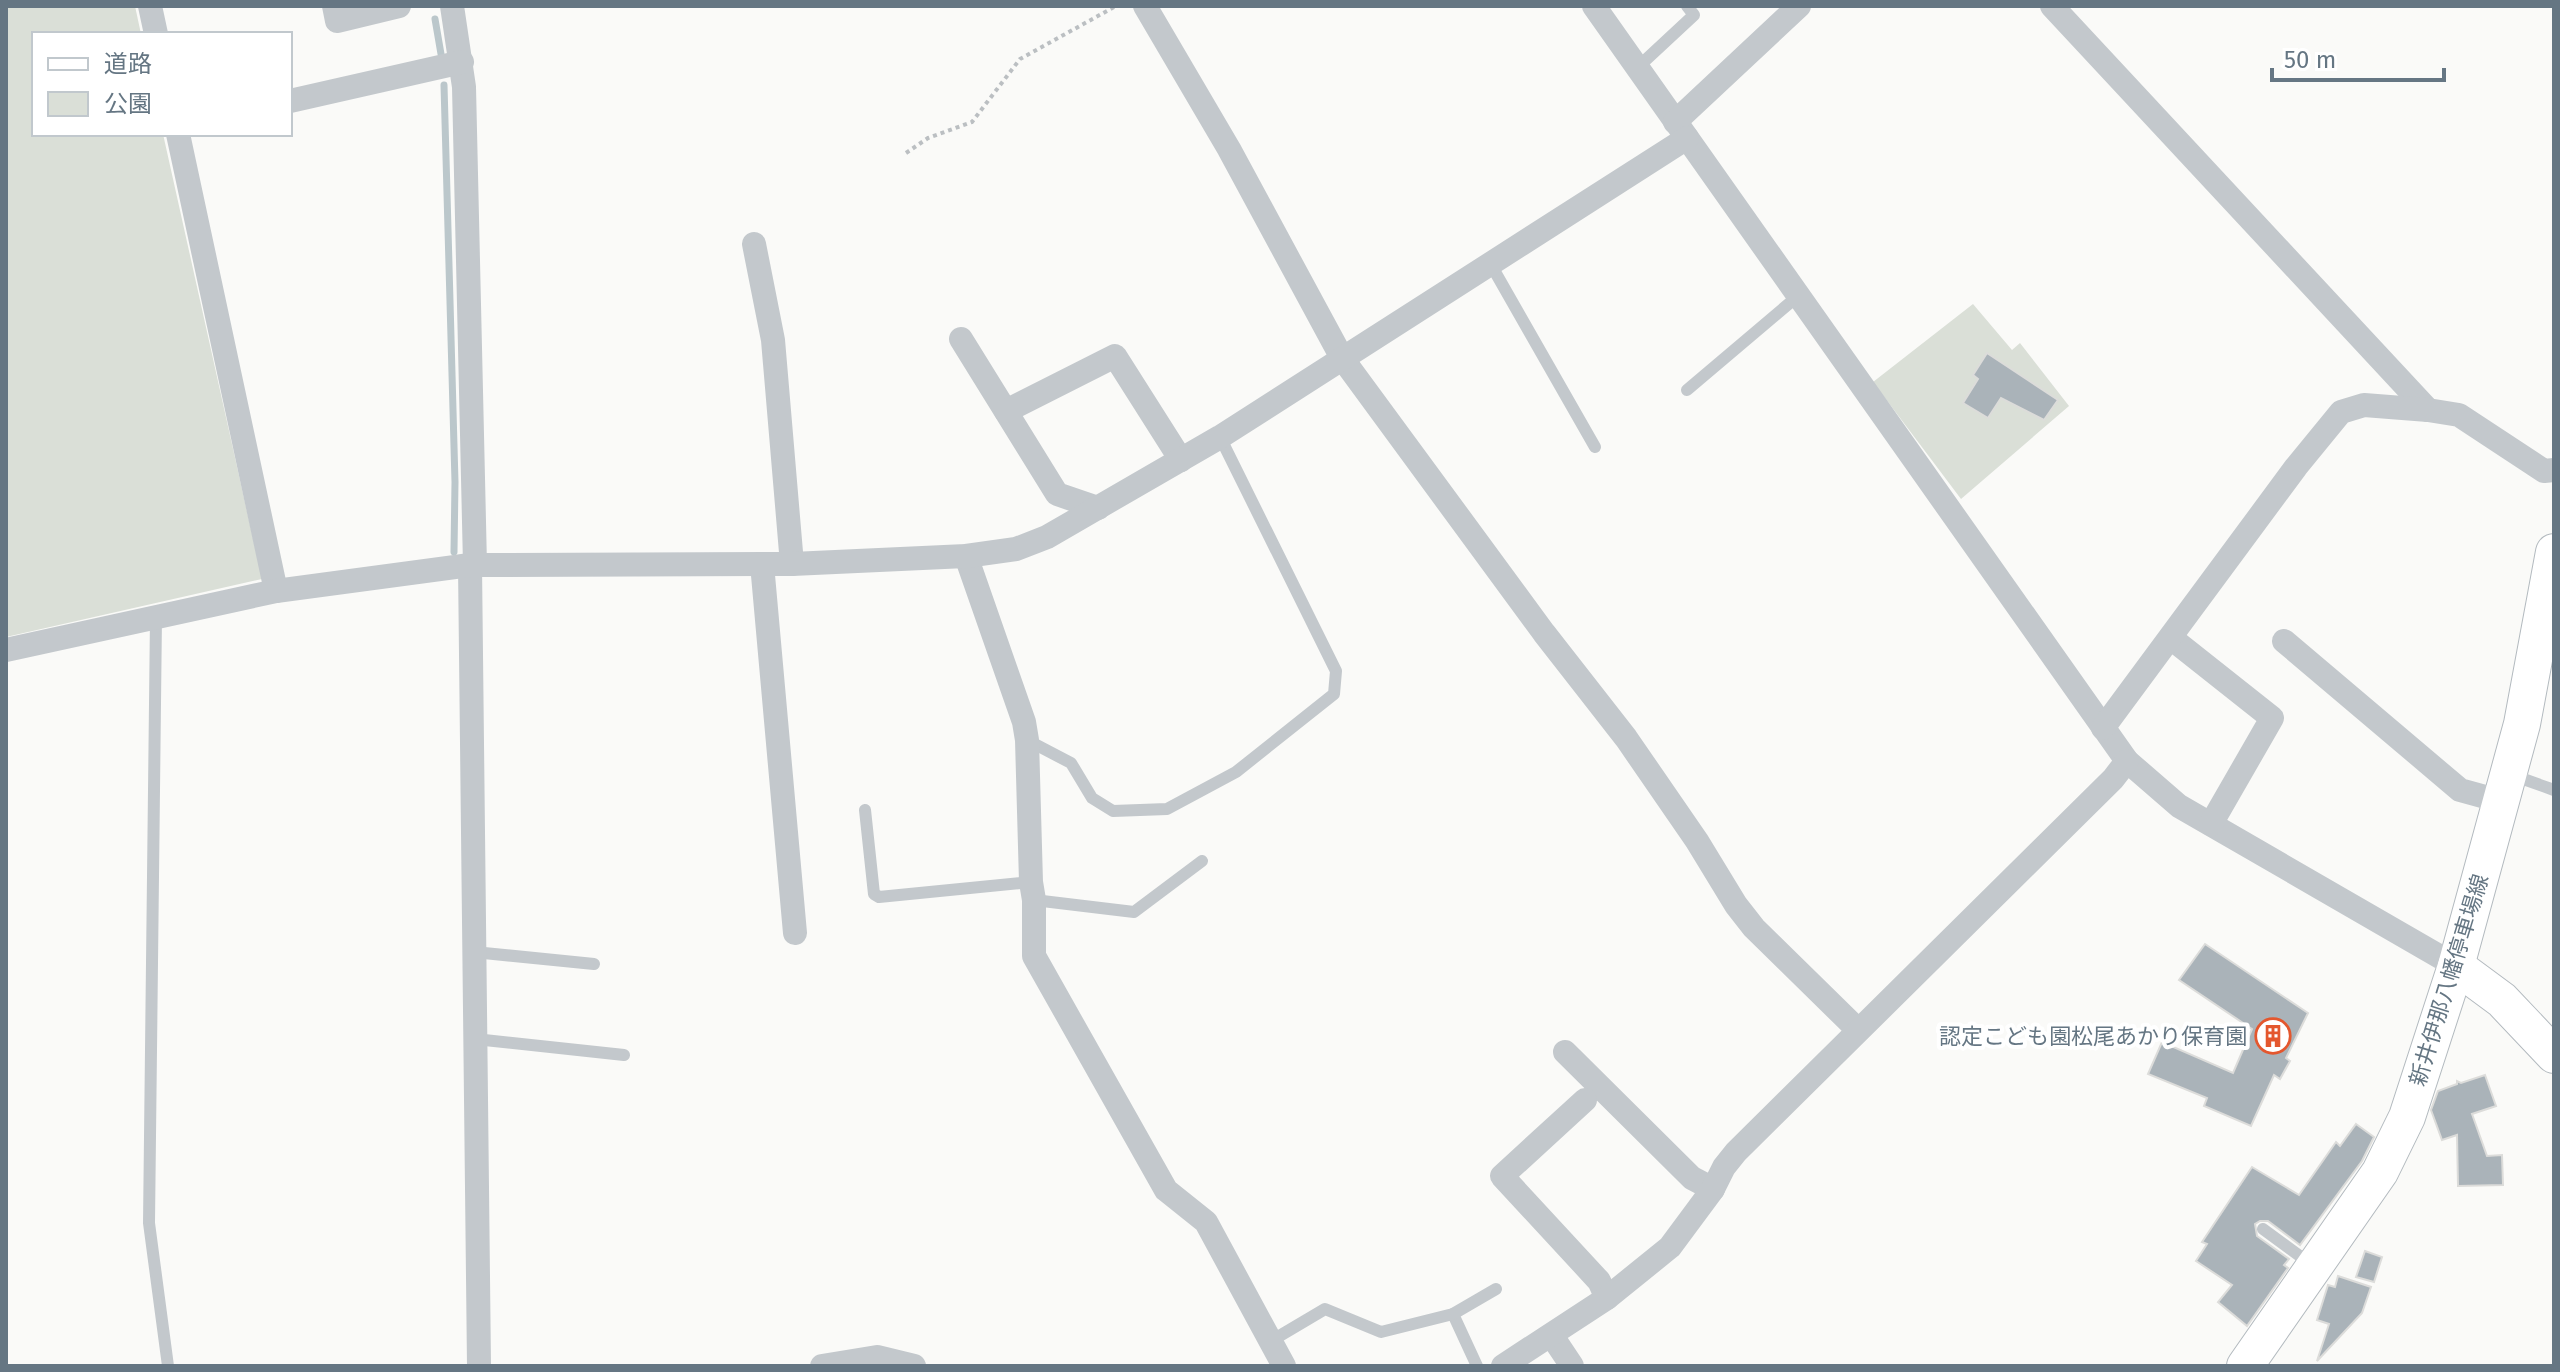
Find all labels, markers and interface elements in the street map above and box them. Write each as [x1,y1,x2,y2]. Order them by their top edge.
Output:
legend [32,32,292,136]
scale bar [2272,32,2444,82]
text: 50 m [2284,46,2336,74]
text: 道路 [104,50,152,78]
text: 公園 [104,90,152,118]
street label: 新井伊那八幡停車場線 [2404,871,2494,1089]
building icon: 認定こども園松尾あかり保育園 [2254,1017,2292,1055]
place label: 認定こども園松尾あかり保育園 [1939,1023,2247,1050]

